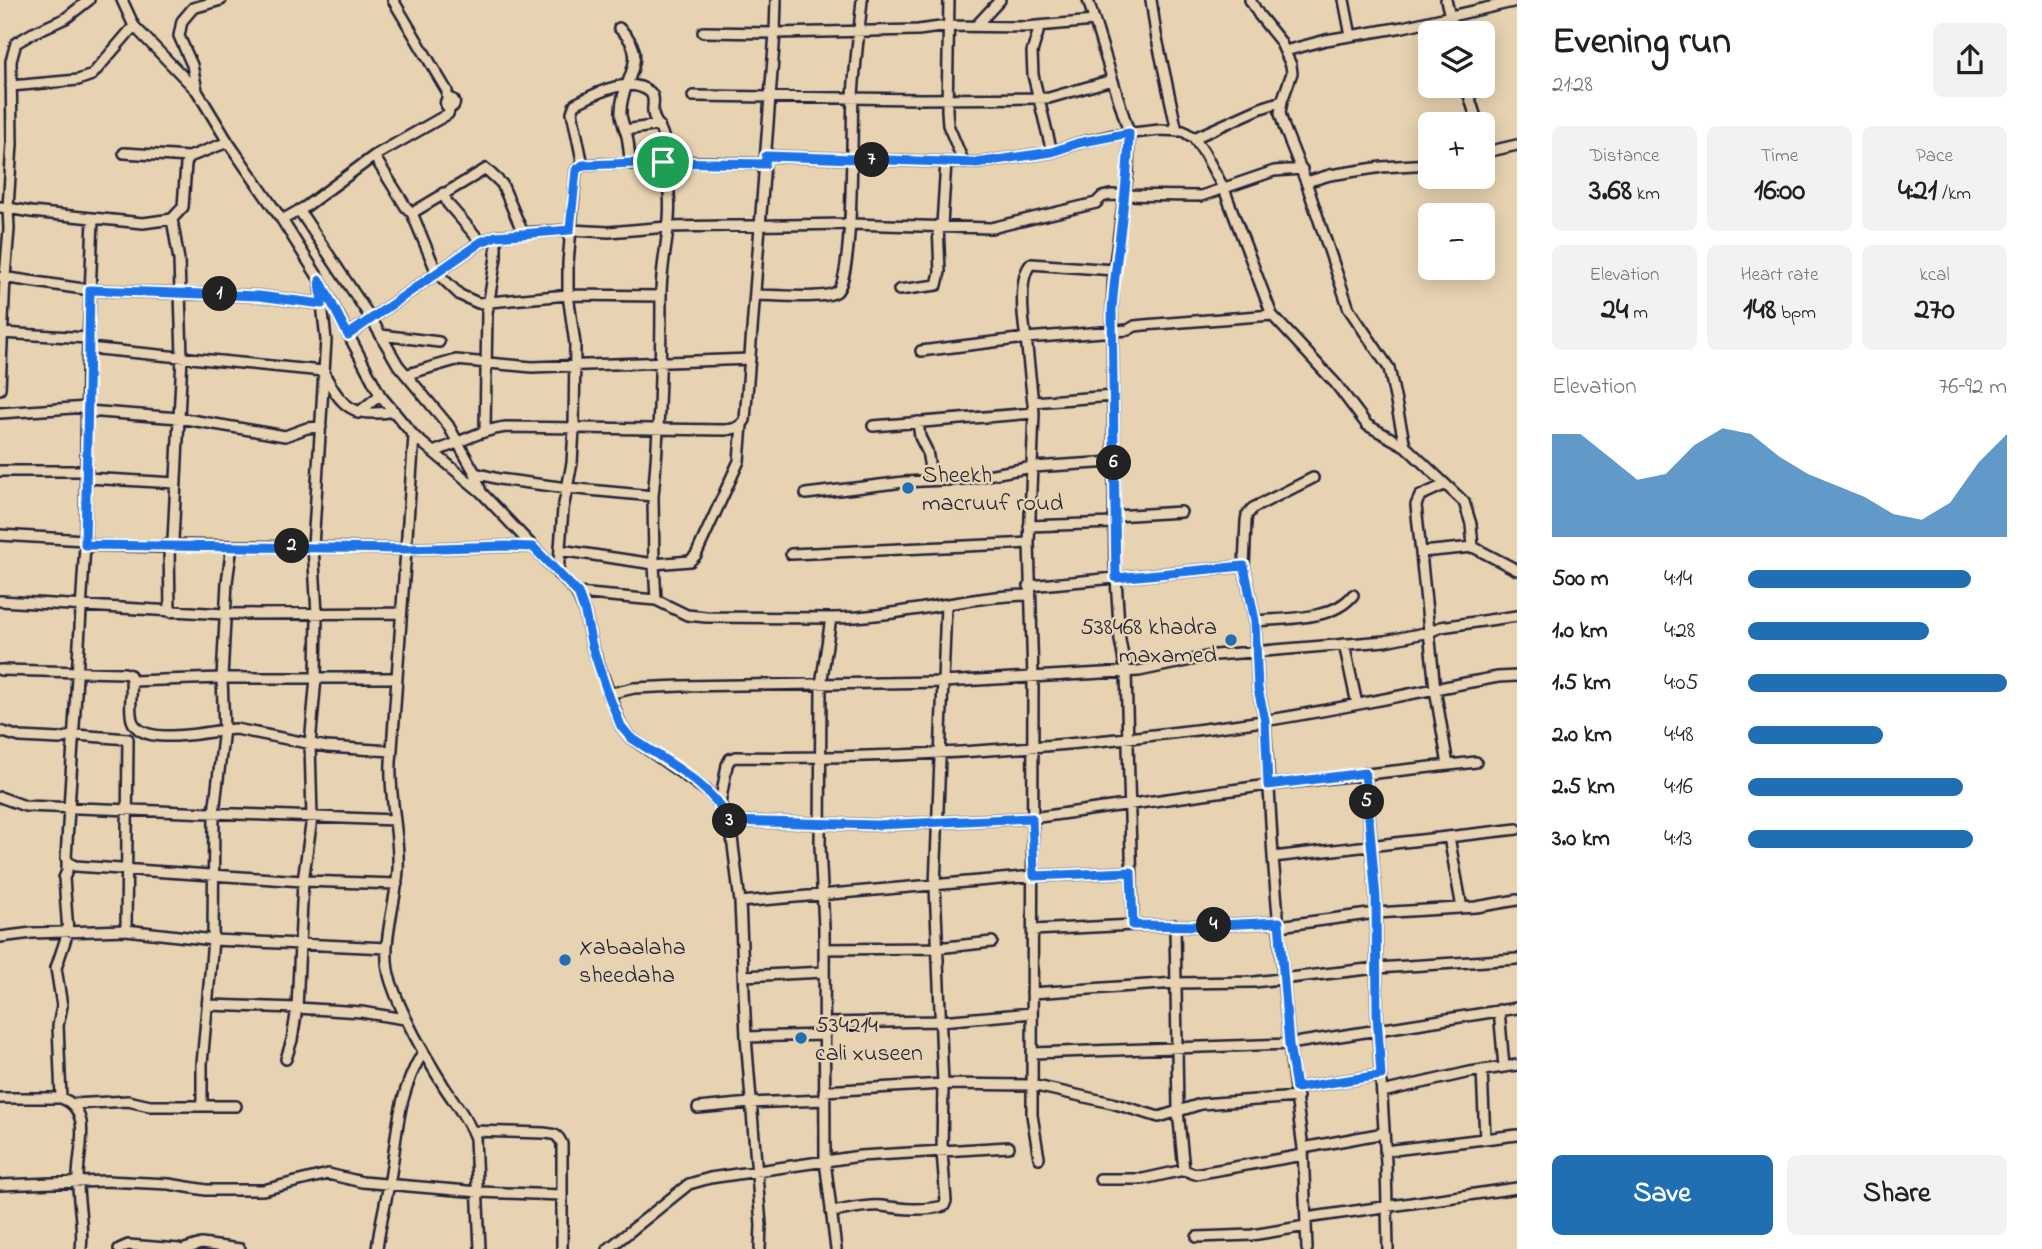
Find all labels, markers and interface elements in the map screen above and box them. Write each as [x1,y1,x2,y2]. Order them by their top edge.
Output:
text: Evening run [1552,15,1731,71]
map controls [1418,21,1495,280]
button: layers [1418,21,1495,98]
button: share [1933,23,2007,97]
text: 21:28 [1552,69,1593,102]
button: + [1418,112,1495,189]
pin [633,132,693,192]
pin: 7 [854,142,890,178]
icon: arrive [644,143,682,181]
text: Distance [1590,143,1660,170]
text: Time [1761,143,1798,170]
text: Pace [1916,143,1953,170]
text: 7 [868,146,875,173]
text: 3.68 [1589,170,1632,214]
text: 16:00 [1754,170,1805,214]
text: 4:21 [1898,170,1937,214]
text: km [1632,181,1660,208]
text: /km [1937,181,1971,208]
button: − [1418,203,1495,280]
text: Elevation [1590,262,1659,289]
text: Heart rate [1741,262,1818,289]
text: kcal [1919,262,1950,289]
pin: 1 [202,276,238,312]
text: 1 [216,280,223,307]
text: 24 [1601,289,1628,333]
text: 148 [1743,289,1776,333]
text: 270 [1914,289,1955,333]
text: m [1628,300,1648,327]
text: bpm [1776,300,1816,327]
text: Elevation [1552,371,1637,404]
text: 76–92 m [1939,371,2007,404]
pin: 6 [1096,446,1132,480]
text: 6 [1109,449,1118,476]
place label: Sheekh macruuf roud [922,459,1064,522]
marker: Sheekh macruuf roud [900,480,916,496]
pin: 2 [274,528,310,564]
text: 2 [287,532,296,559]
text: 500 m [1552,563,1609,596]
text: 4:14 [1664,563,1692,596]
place label: 538468 khadra maxamed [1080,611,1217,674]
text: 1.0 km [1552,615,1608,648]
text: 4:28 [1664,615,1696,648]
marker: 538468 khadra maxamed [1223,632,1239,648]
text: 1.5 km [1552,667,1611,700]
text: 4:05 [1664,667,1699,700]
text: 2.0 km [1552,719,1612,752]
text: 4:48 [1664,719,1694,752]
text: 2.5 km [1552,771,1615,804]
text: 4:16 [1664,771,1693,804]
pin: 5 [1350,784,1384,820]
text: 5 [1361,788,1372,815]
pin: 3 [712,804,748,838]
text: 3 [726,807,733,834]
text: 3.0 km [1552,823,1610,856]
text: 4:13 [1664,823,1692,856]
pin: 4 [1196,908,1232,942]
text: 4 [1210,911,1217,938]
place label: Xabaalaha sheedaha [579,931,686,994]
marker: Xabaalaha sheedaha [557,952,573,968]
place label: 534214 cali xuseen [815,1009,923,1072]
marker: 534214 cali xuseen [793,1030,809,1046]
button: Save [1552,1155,1773,1235]
button: Share [1787,1155,2007,1235]

